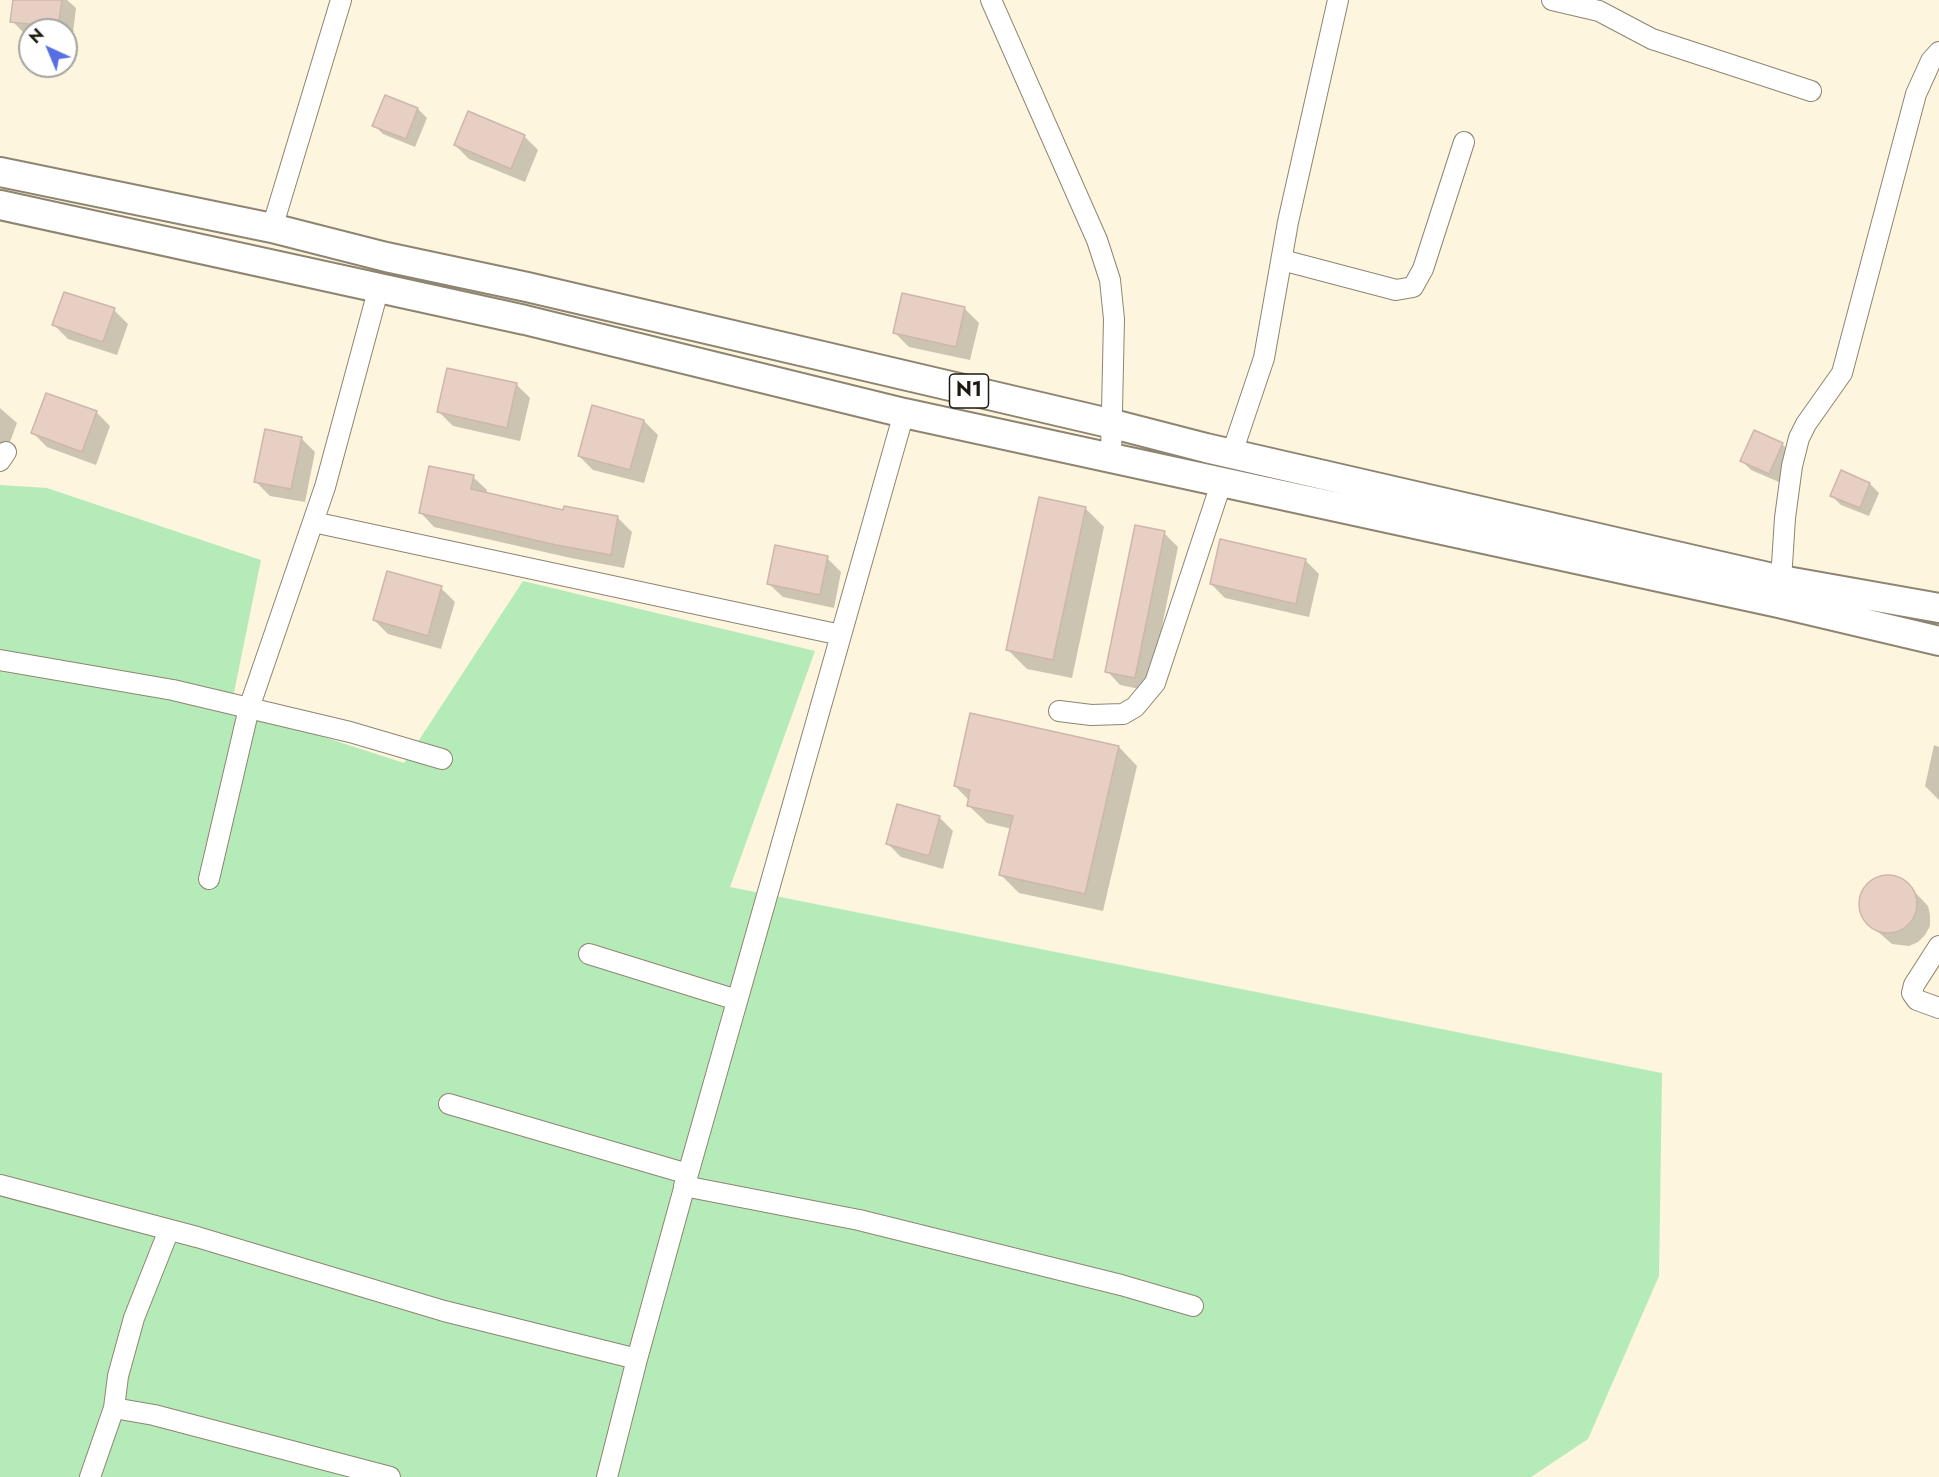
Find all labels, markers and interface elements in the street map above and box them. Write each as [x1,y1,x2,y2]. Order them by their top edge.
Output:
north arrow [18,18,78,78]
text: N [24,23,49,49]
road number: N1 [950,374,988,408]

